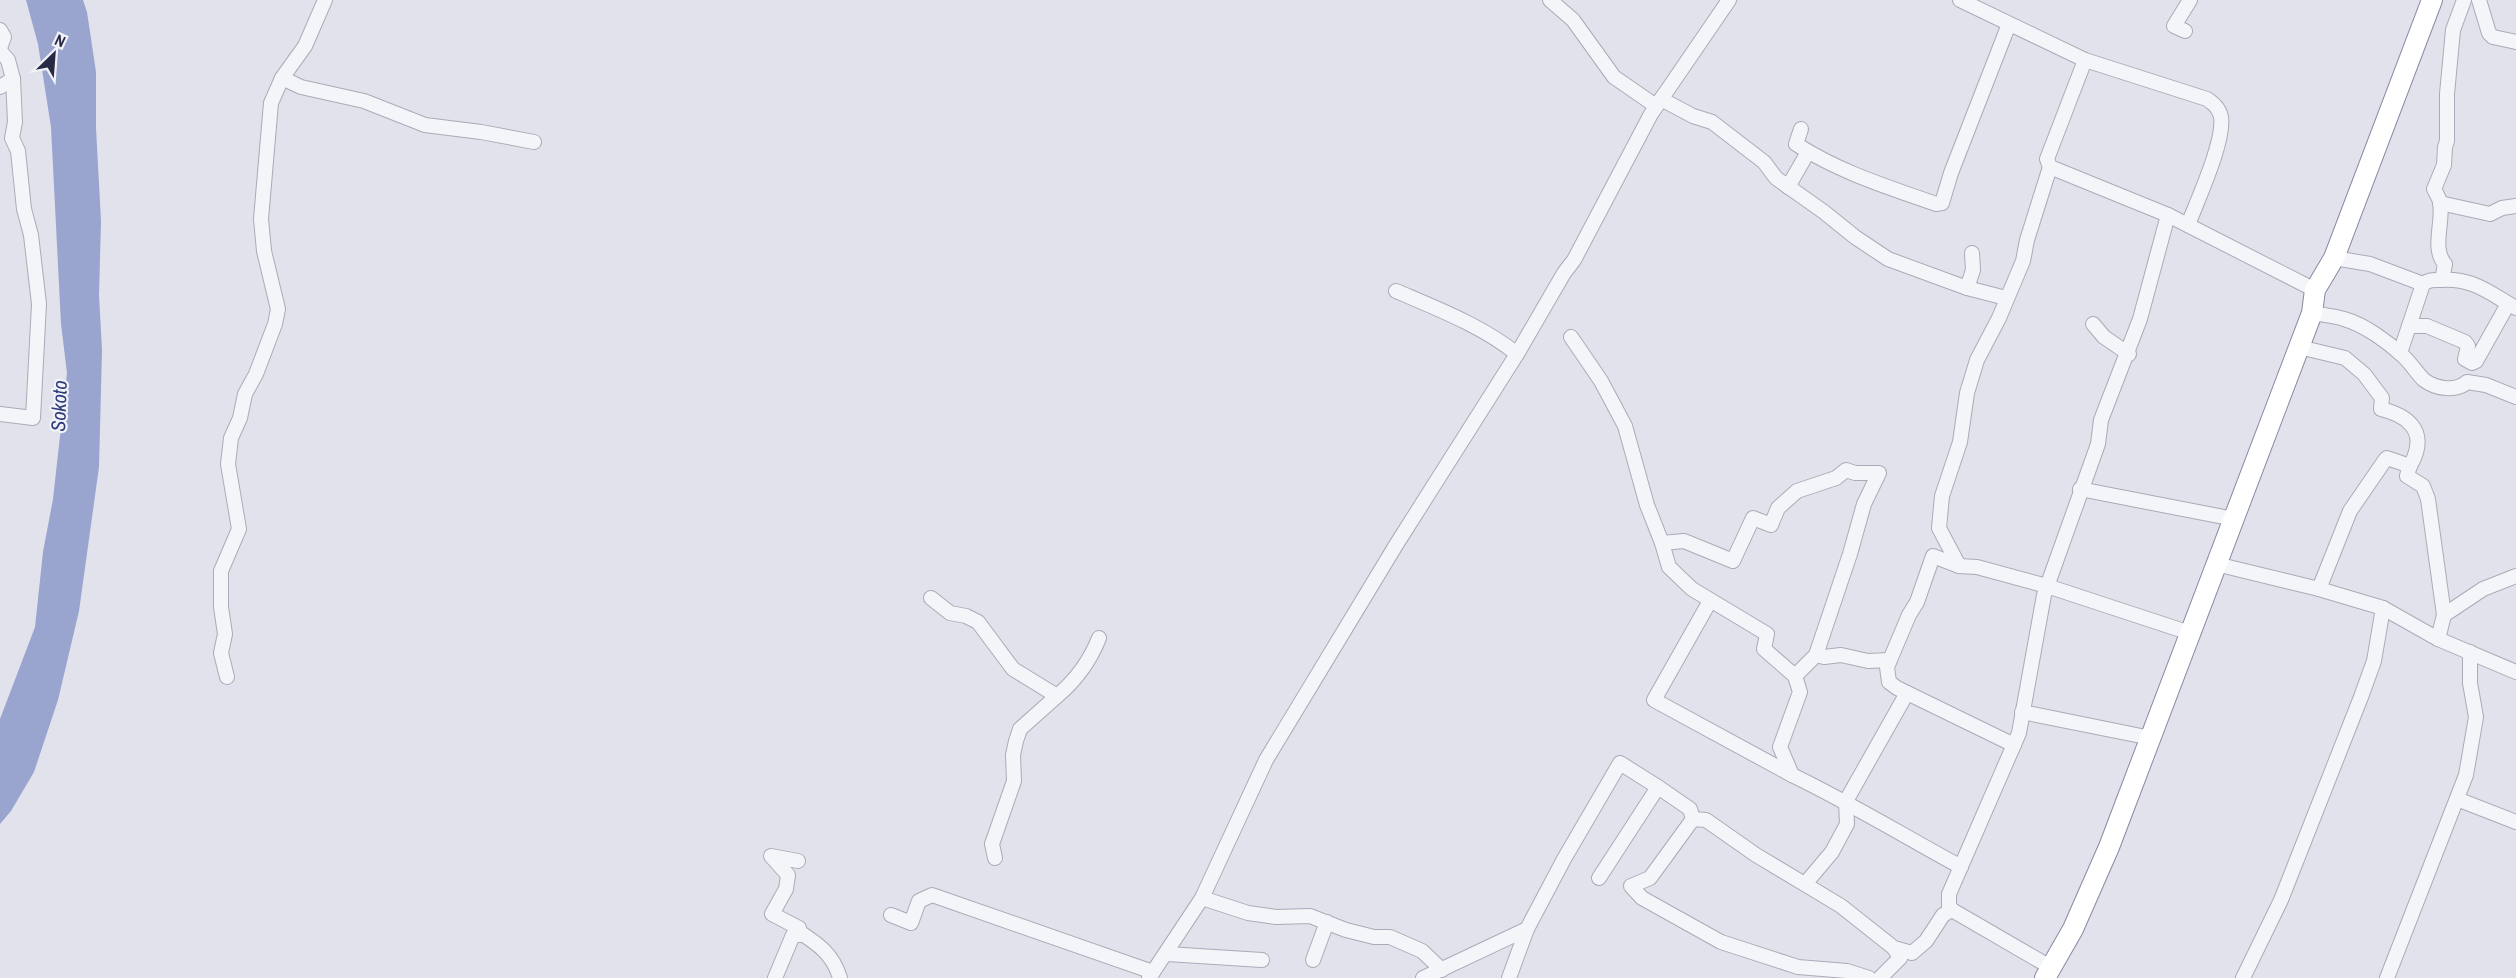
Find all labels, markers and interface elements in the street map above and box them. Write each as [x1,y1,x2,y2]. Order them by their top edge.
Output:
north arrow [24,24,84,84]
text: N [51,28,69,52]
water label: Sokoto [44,380,73,432]

